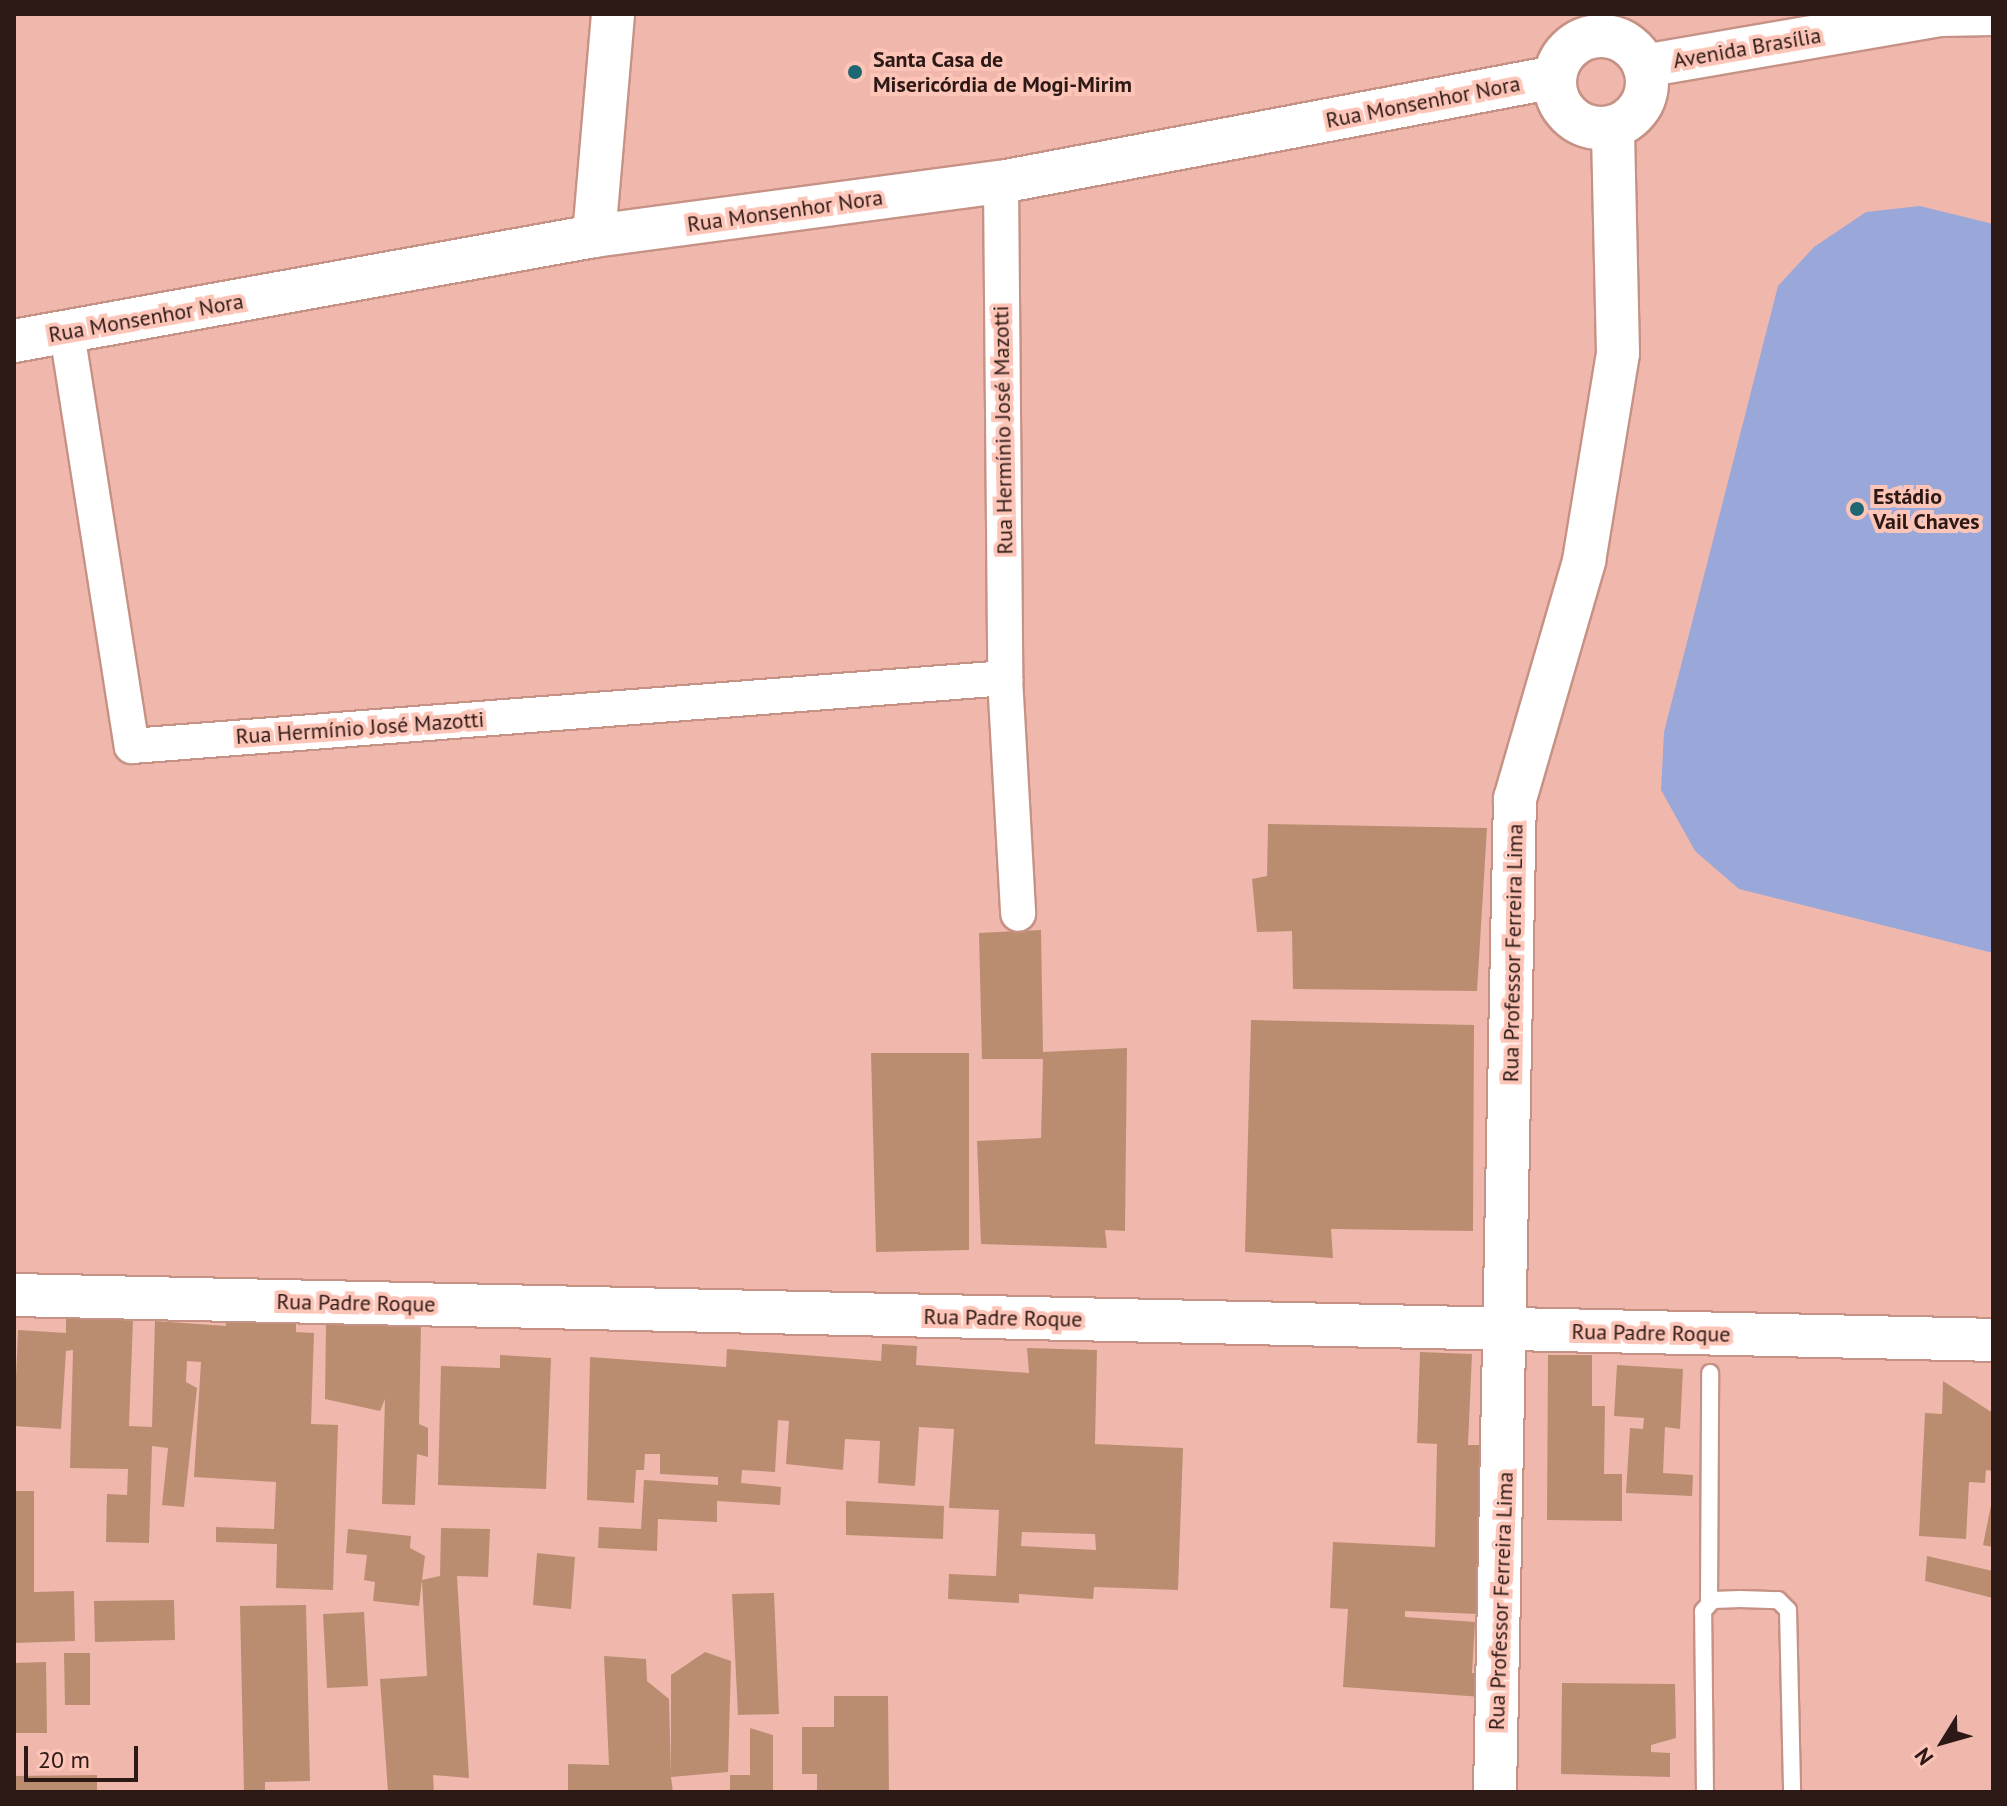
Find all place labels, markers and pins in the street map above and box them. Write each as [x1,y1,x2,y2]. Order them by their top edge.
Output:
place label: Santa Casa de Misericórdia de Mogi-Mirim [873,46,1132,98]
marker: Santa Casa de Misericórdia de Mogi-Mirim [844,61,866,83]
place label: Estádio Vail Chaves [1873,483,1980,534]
marker: Estádio Vail Chaves [1848,500,1866,518]

